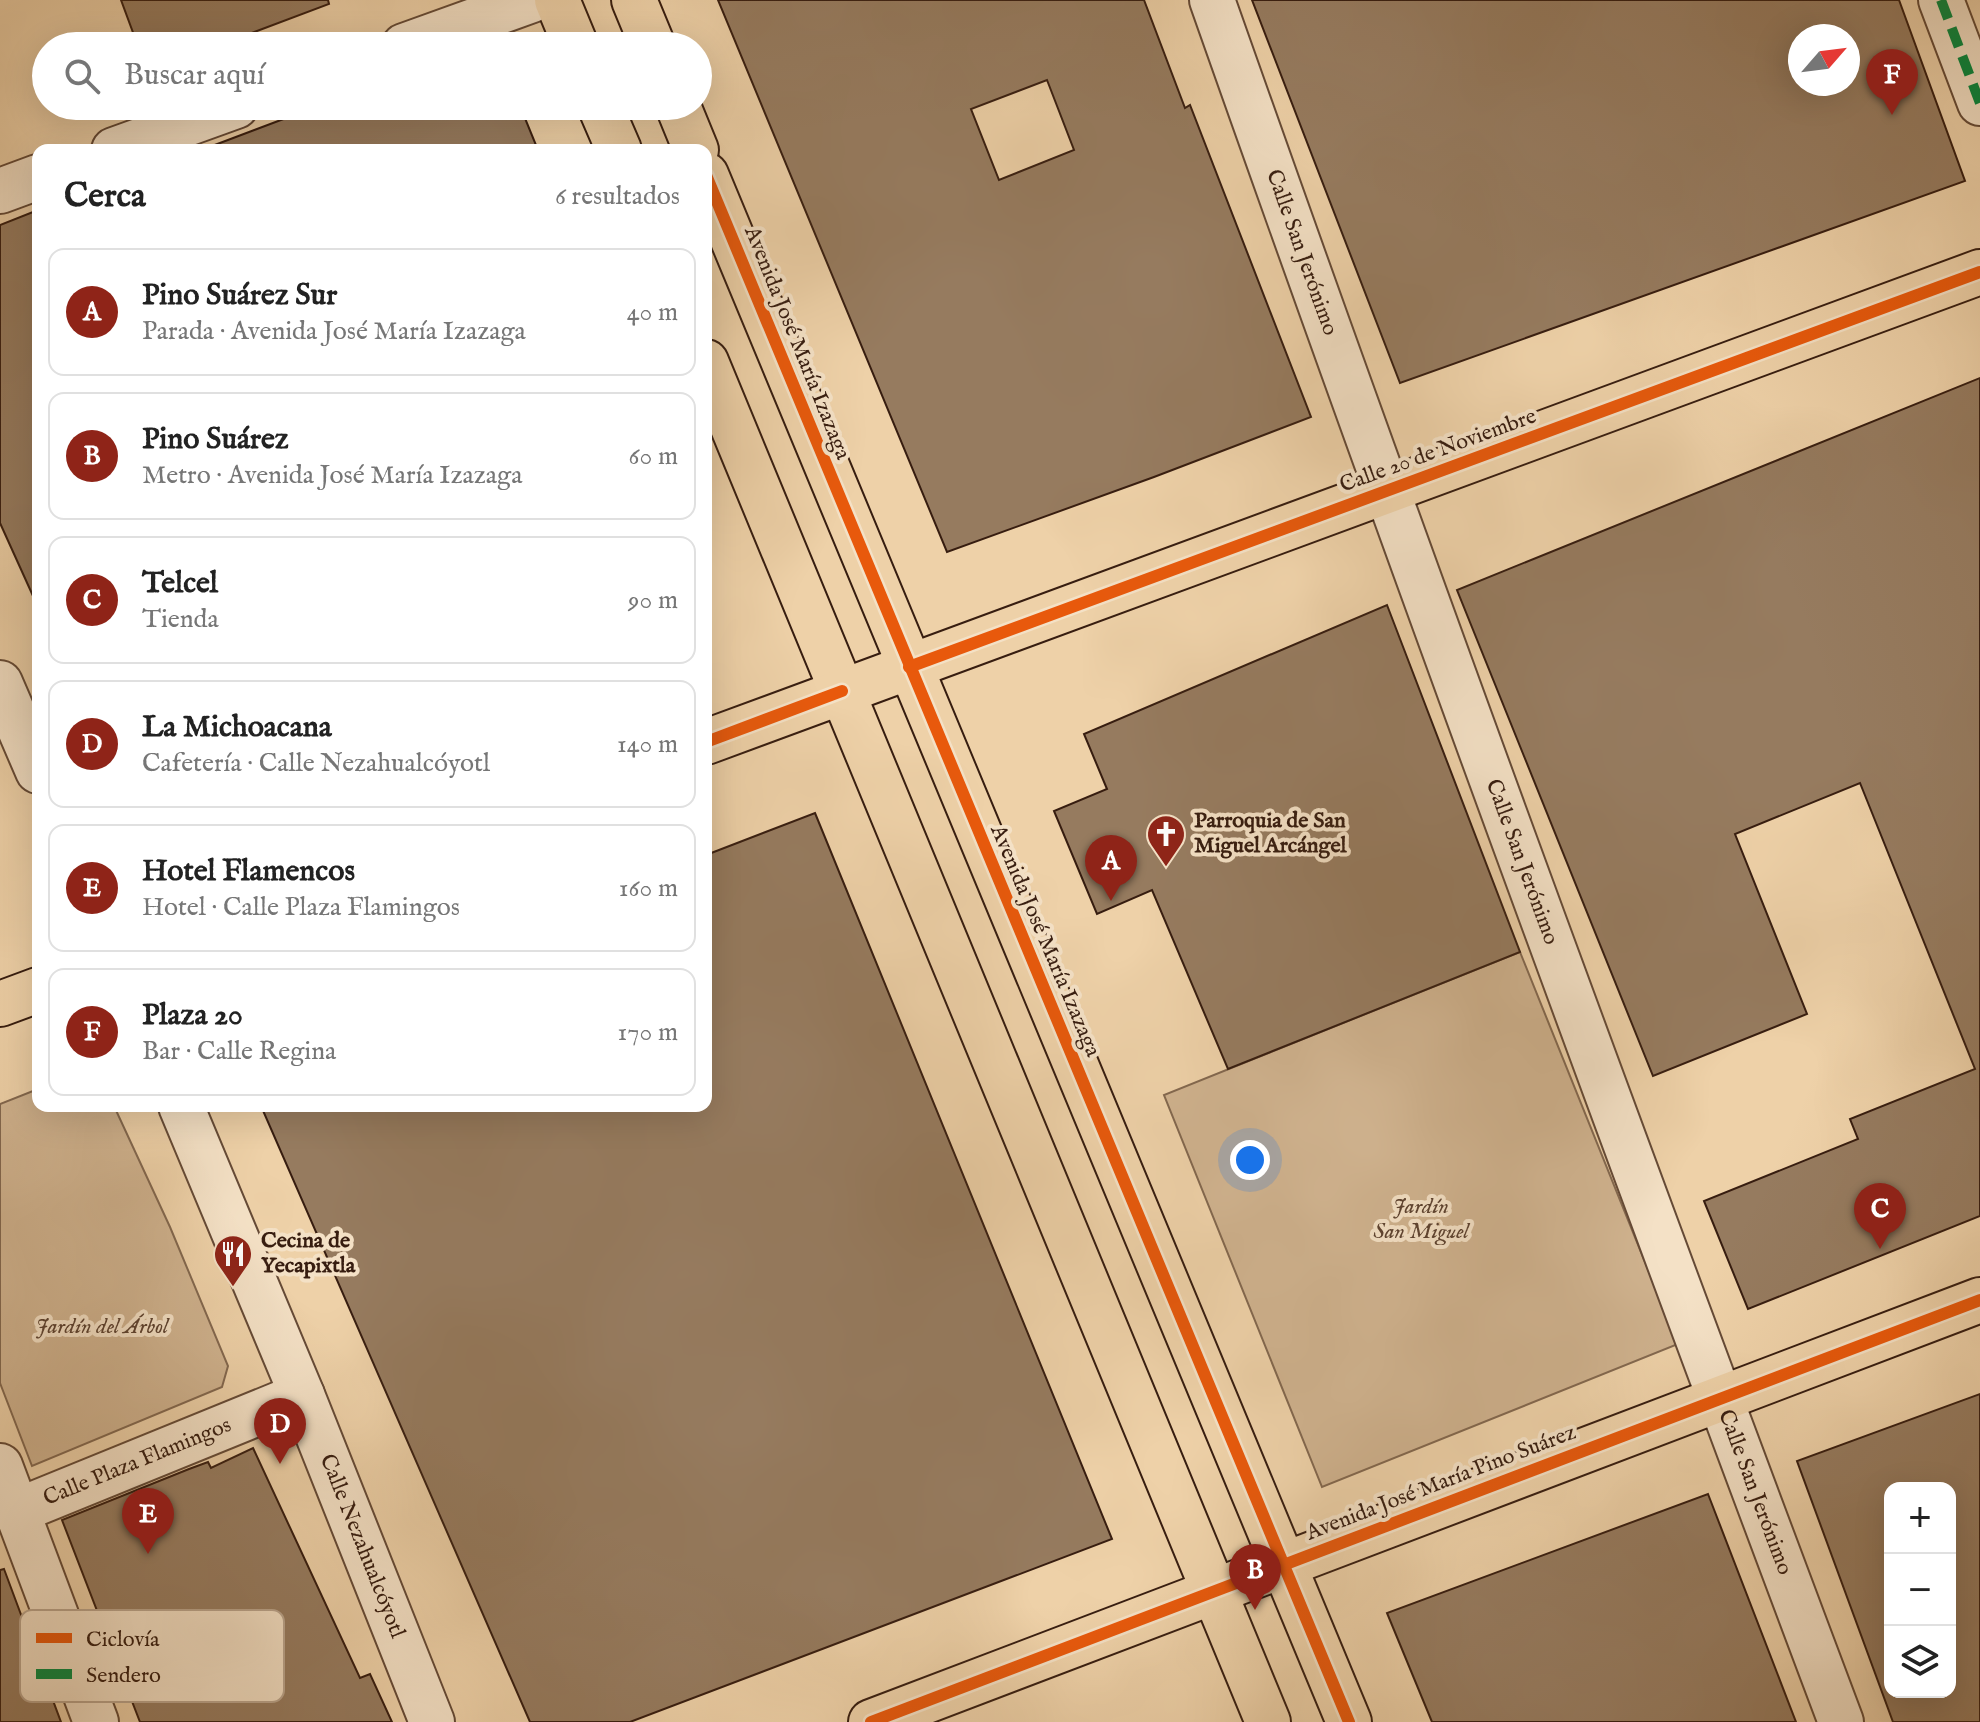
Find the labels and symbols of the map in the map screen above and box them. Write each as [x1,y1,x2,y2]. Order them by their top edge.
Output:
north arrow [1788,24,1860,96]
pin: F [1866,49,1918,115]
street label: Calle San Jerónimo [1259,166,1344,339]
street label: Avenida José María Izazaga [737,221,857,464]
street label: Calle 20 de Noviembre [1336,402,1540,500]
street label: Calle San Jerónimo [1479,775,1565,949]
place label: Parroquia de San Miguel Arcángel [1194,807,1347,860]
church icon: Parroquia de San Miguel Arcángel [1145,813,1187,868]
street label: Avenida José María Izazaga [983,820,1107,1062]
pin: A [1085,835,1137,901]
your location [1230,1140,1270,1180]
pin: C [1854,1183,1906,1249]
park label: Jardín San Miguel [1373,1193,1471,1246]
place label: Cecina de Yecapixtla [261,1227,356,1280]
restaurant icon: Cecina de Yecapixtla [212,1233,254,1288]
park label: Jardín del Árbol [36,1313,170,1341]
pin: D [254,1398,306,1464]
street label: Calle San Jerónimo [1711,1406,1799,1579]
street label: Calle Plaza Flamingos [39,1411,236,1513]
street label: Avenida José María Pino Suárez [1301,1419,1580,1548]
street label: Calle Nezahualcóyotl [313,1450,411,1642]
pin: E [122,1488,174,1554]
pin: B [1229,1544,1281,1610]
legend [20,1610,284,1702]
text: Ciclovía [86,1626,160,1654]
text: Sendero [86,1662,161,1690]

